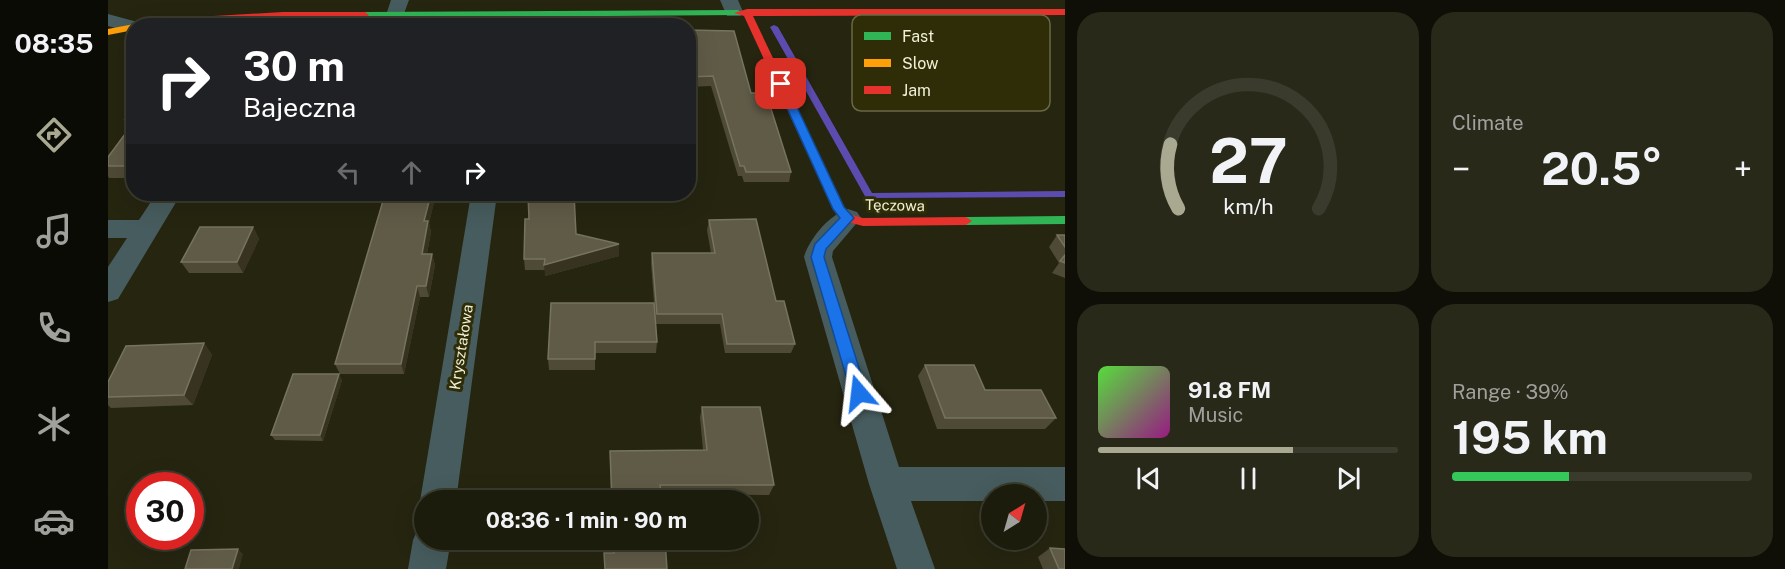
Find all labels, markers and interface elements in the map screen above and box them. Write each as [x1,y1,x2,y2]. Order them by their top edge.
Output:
legend [852,15,1050,111]
text: 08:35 [15,27,93,59]
text: Fast [902,27,934,46]
text: 30 m [243,41,345,90]
icon: right [144,42,222,120]
text: Slow [902,54,939,73]
pin [755,58,806,109]
icon: arrive [764,67,797,100]
text: Jam [902,81,931,100]
text: Bajeczna [243,91,356,123]
text: Climate [1452,111,1524,135]
icon: directions [33,114,75,156]
text: 27 [1209,124,1287,197]
text: 20.5° [1541,142,1663,195]
text: − [1452,150,1470,188]
text: + [1734,150,1752,188]
icon: left [332,156,365,189]
icon: ahead [395,156,428,189]
icon: right [458,156,491,189]
text: km/h [1223,194,1273,219]
street label: Tęczowa [865,196,925,214]
icon: music [33,210,75,252]
street label: Kryształowa [446,303,476,391]
icon: phone [33,307,75,349]
position arrow [827,361,891,425]
text: 91.8 FM [1188,377,1271,403]
text: Range · 39% [1452,380,1568,404]
icon: climate [33,403,75,445]
text: Music [1188,403,1243,427]
text: 195 km [1452,411,1608,464]
icon: previous [1132,462,1165,495]
icon: pause [1232,462,1265,495]
icon: next [1332,462,1365,495]
speed limit sign: 30 [126,472,204,550]
north arrow [981,484,1047,550]
map controls [981,484,1047,550]
icon: car [33,500,75,542]
text: 08:36 · 1 min · 90 m [486,507,687,533]

